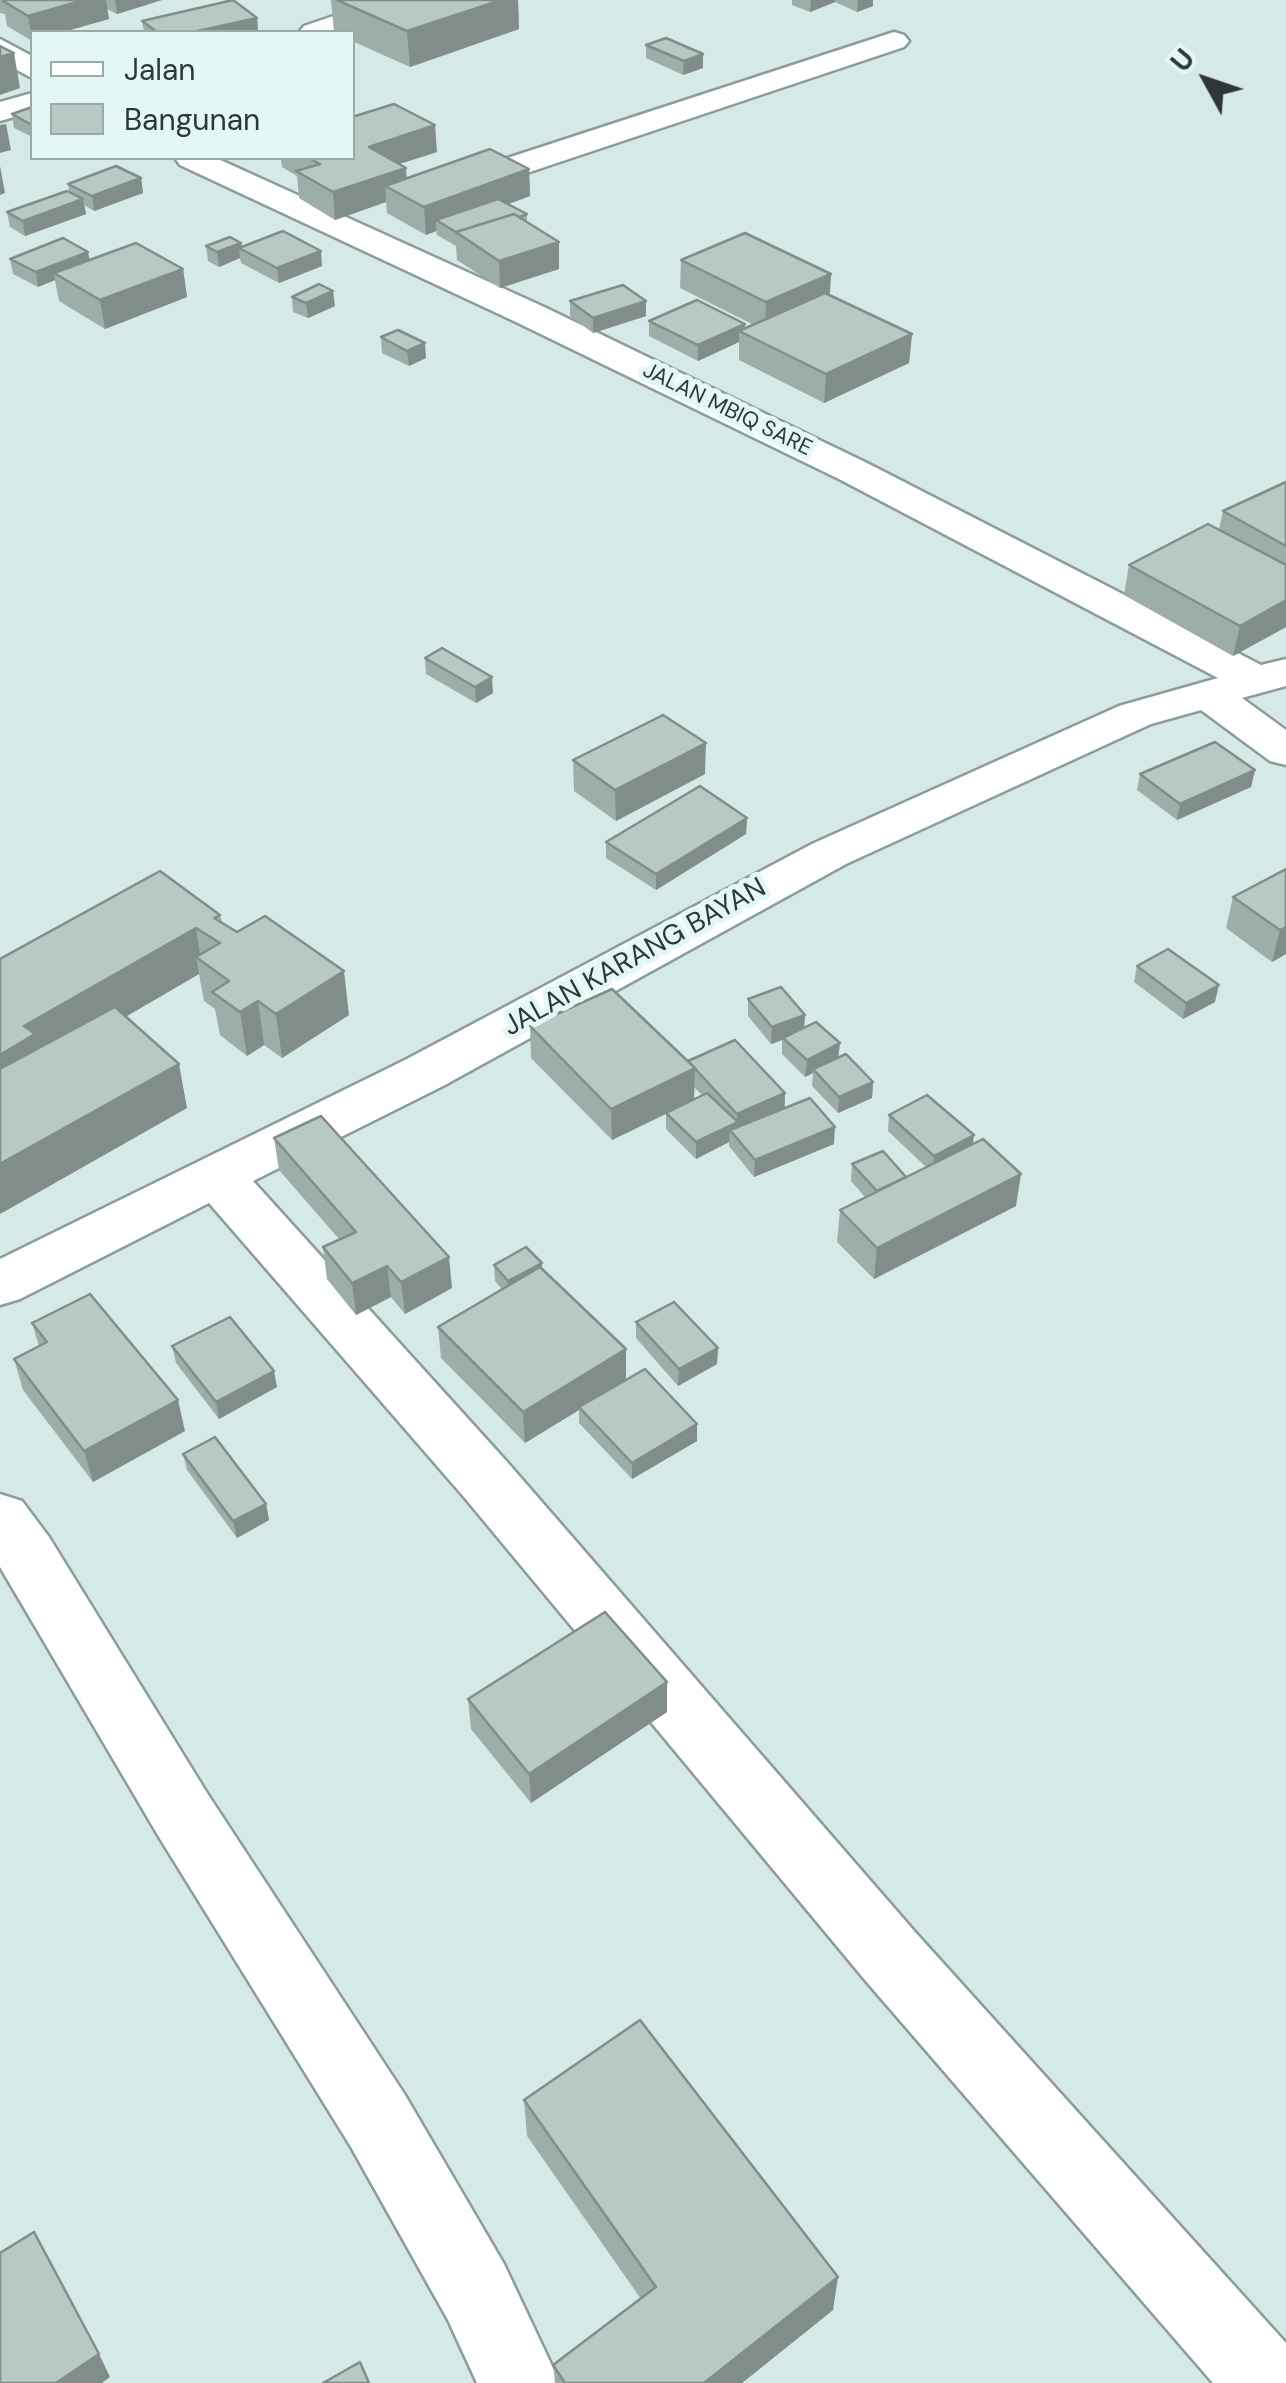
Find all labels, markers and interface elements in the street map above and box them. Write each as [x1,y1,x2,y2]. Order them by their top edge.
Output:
legend [30,30,355,160]
north arrow [1156,30,1256,130]
text: U [1162,41,1203,80]
text: Jalan [124,50,196,89]
text: Bangunan [124,100,260,139]
street label: JALAN MBIQ SARE [638,358,816,462]
street label: JALAN KARANG BAYAN [498,872,772,1044]

